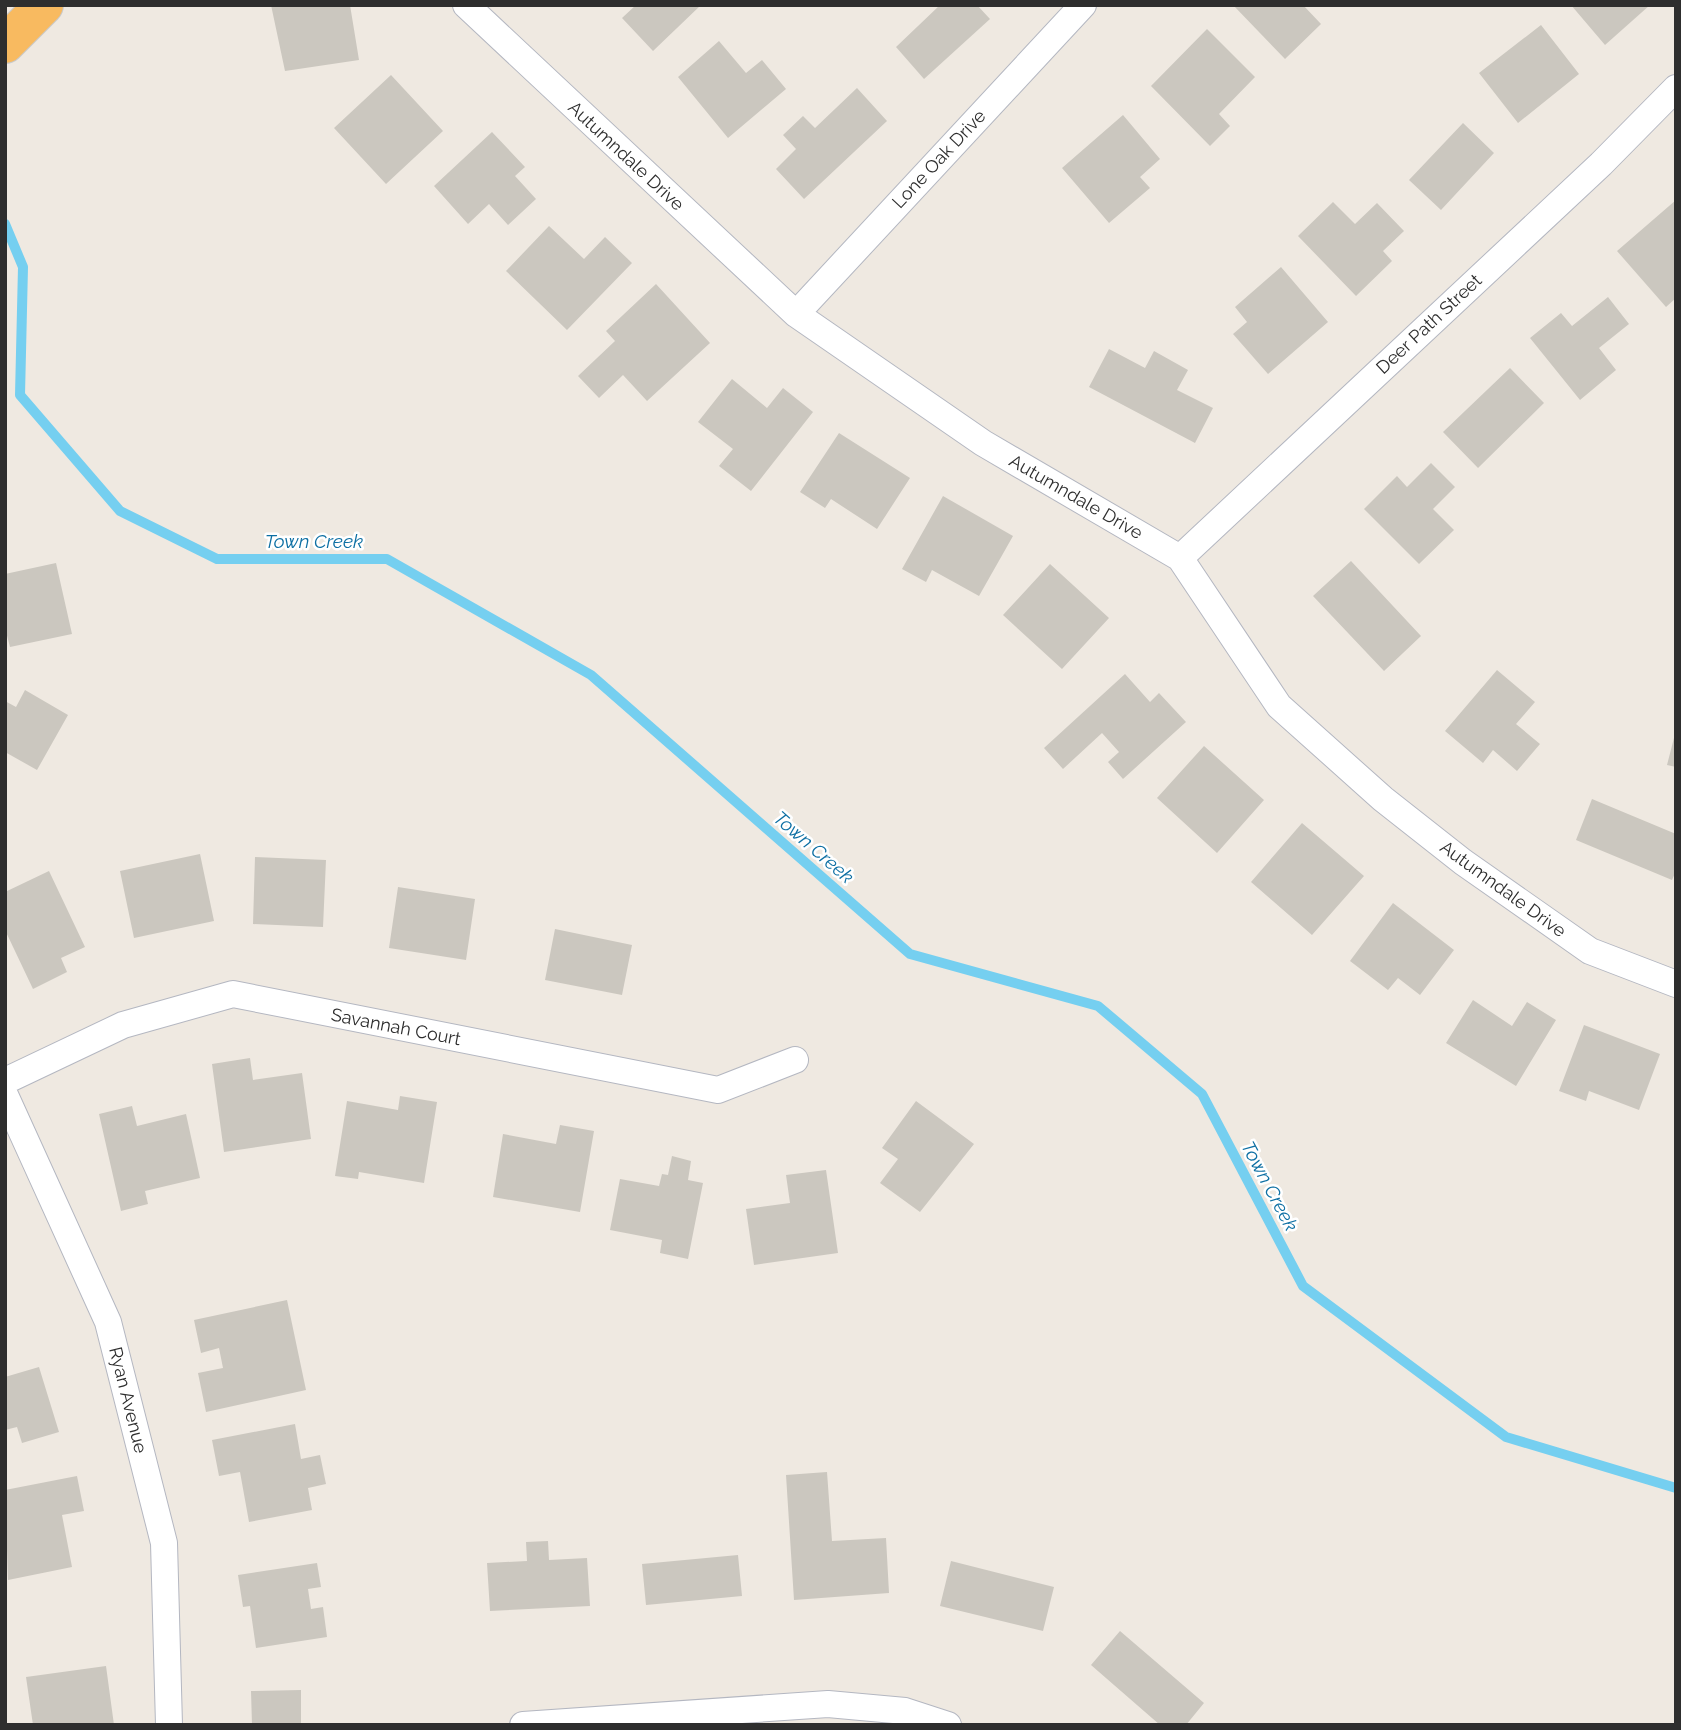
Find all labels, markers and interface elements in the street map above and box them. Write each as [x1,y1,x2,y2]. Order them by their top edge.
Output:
street label: Autumndale Drive [564,97,689,215]
street label: Lone Oak Drive [888,105,990,212]
street label: Deer Path Street [1372,269,1486,378]
street label: Autumndale Drive [1006,450,1147,543]
water label: Town Creek [265,530,363,552]
water label: Town Creek [770,806,858,888]
street label: Autumndale Drive [1436,836,1571,942]
street label: Savannah Court [329,1004,463,1049]
water label: Town Creek [1237,1137,1303,1235]
street label: Ryan Avenue [105,1345,152,1456]

